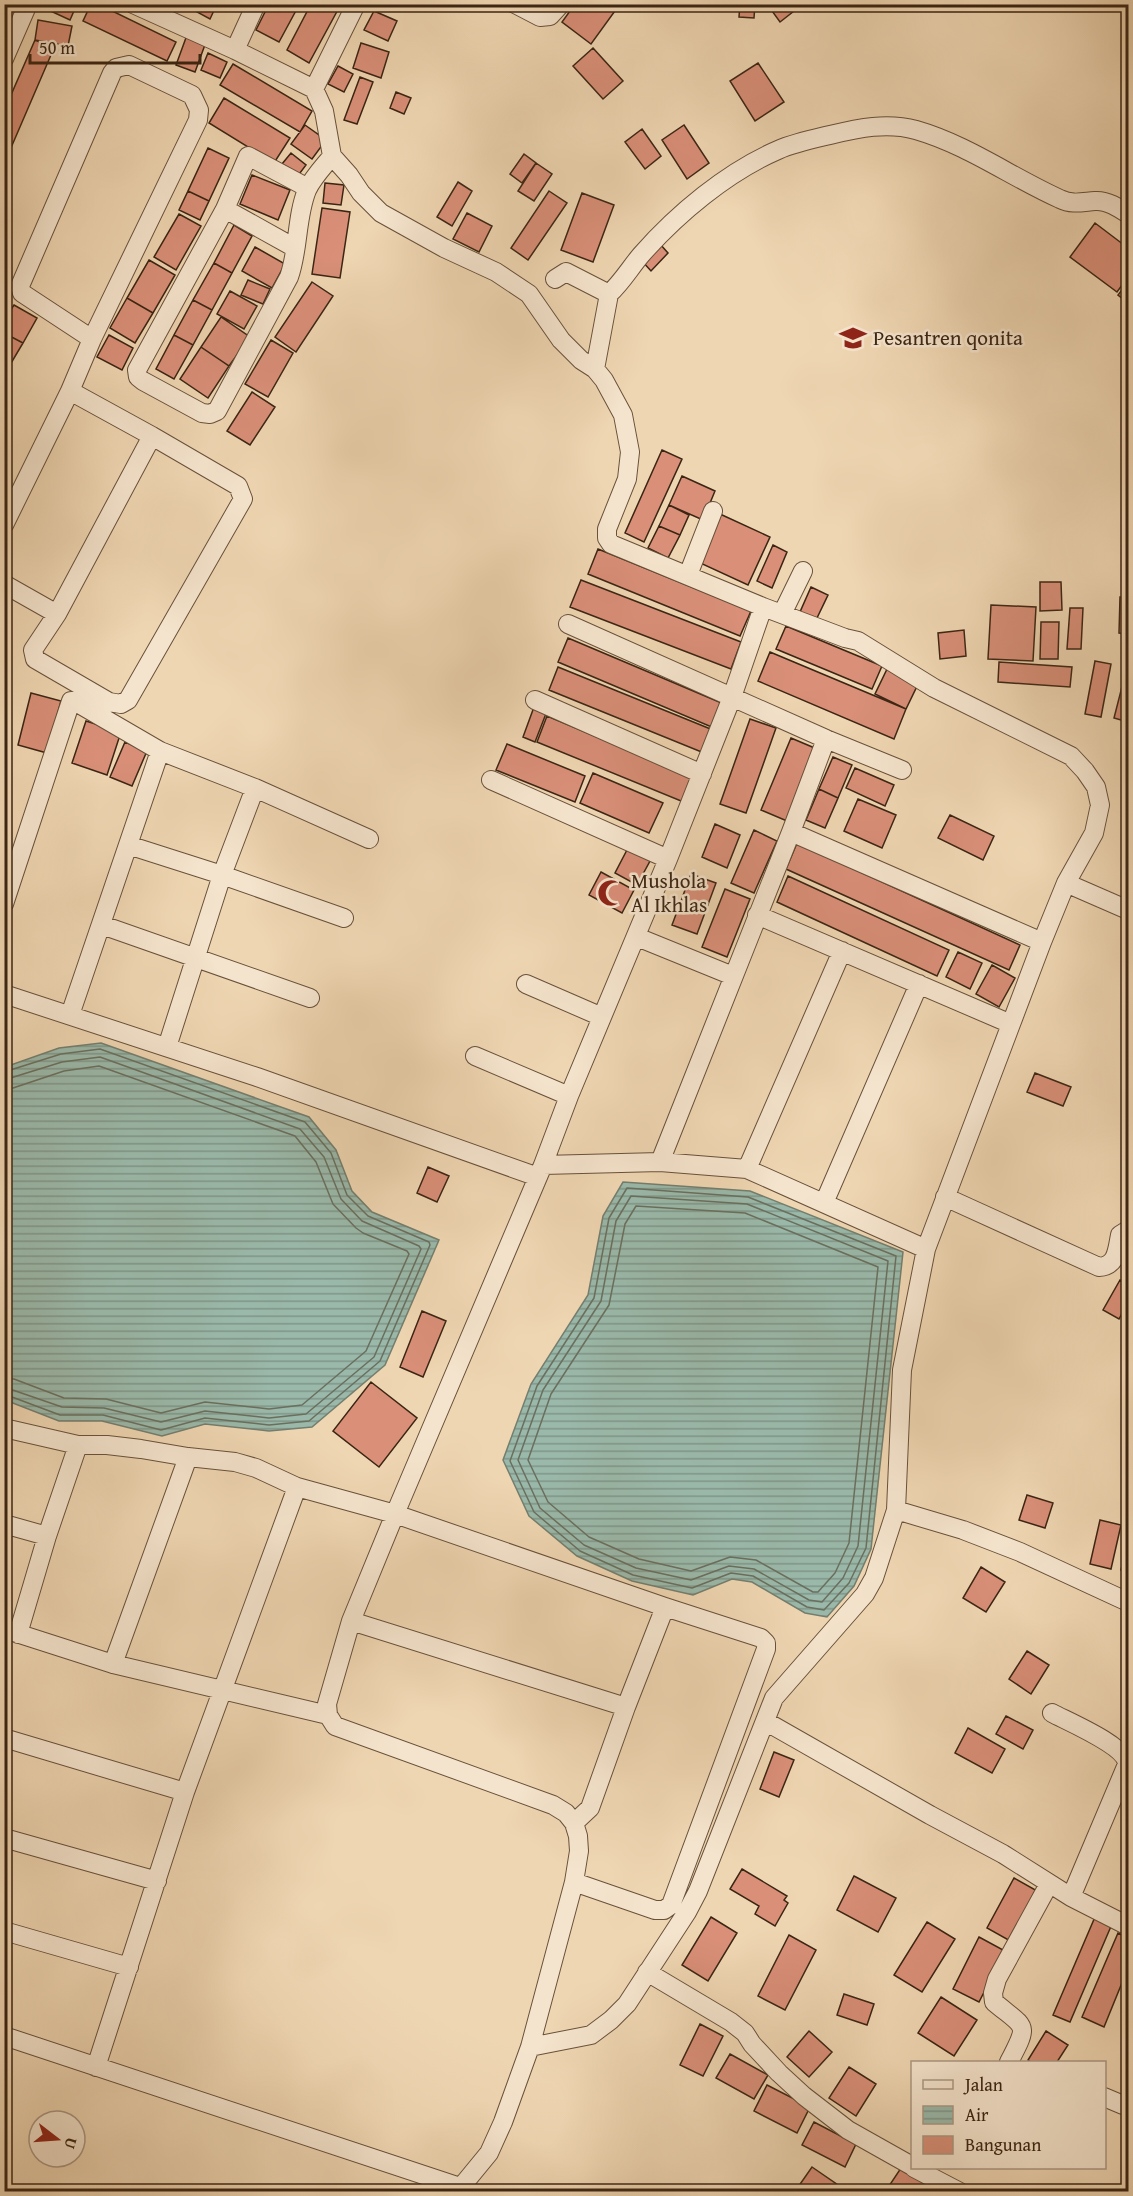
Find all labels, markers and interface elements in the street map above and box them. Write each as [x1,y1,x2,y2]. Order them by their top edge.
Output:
scale bar [30,27,200,65]
text: 50 m [39,34,75,61]
place label: Pesantren qonita [873,322,1023,353]
school or university icon: Pesantren qonita [838,323,868,353]
place label: Mushola Al Ikhlas [631,865,707,920]
mosque icon: Mushola Al Ikhlas [596,878,626,908]
legend [911,2061,1106,2169]
text: Jalan [963,2071,1003,2098]
text: Air [965,2101,989,2128]
north arrow [27,2109,87,2169]
text: Bangunan [965,2131,1041,2158]
text: U [58,2135,84,2152]

